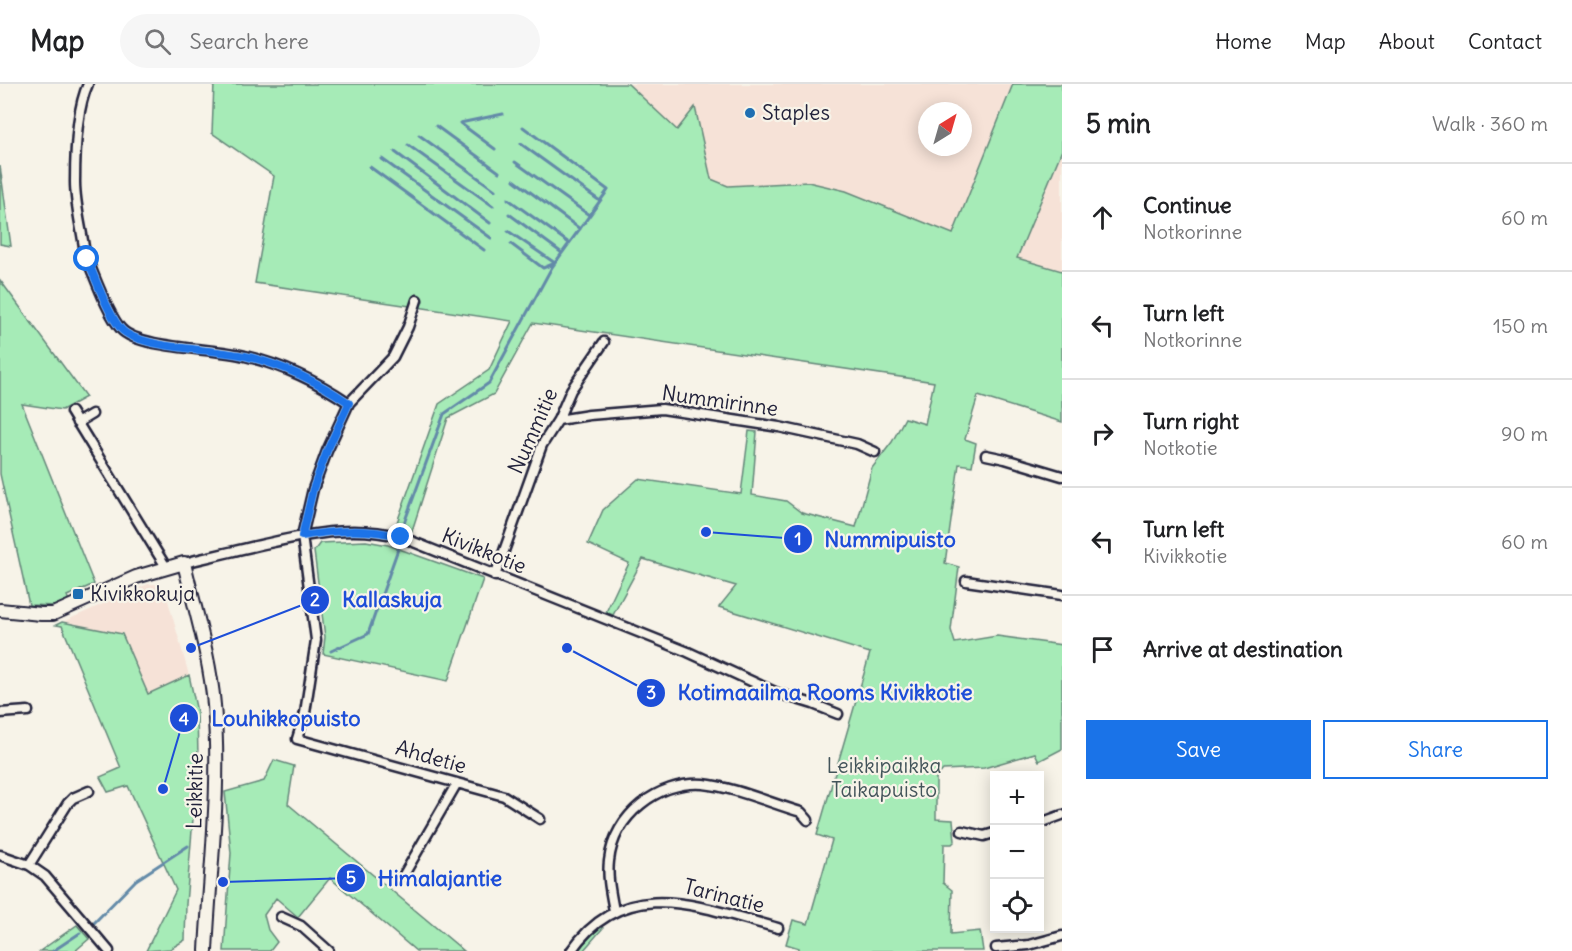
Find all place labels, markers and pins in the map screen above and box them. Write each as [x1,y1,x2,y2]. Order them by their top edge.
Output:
place label: Staples [762,99,830,126]
marker: Staples [743,106,757,120]
callout: Nummipuisto [783,519,968,559]
place label: Kivikkokuja [90,580,195,607]
callout: Kallaskuja [300,580,454,620]
marker: Kivikkokuja [71,587,85,601]
callout: Kotimaailma Rooms Kivikkotie [636,673,985,713]
callout: Louhikkopuisto [169,698,372,738]
callout: Himalajantie [336,858,514,898]

